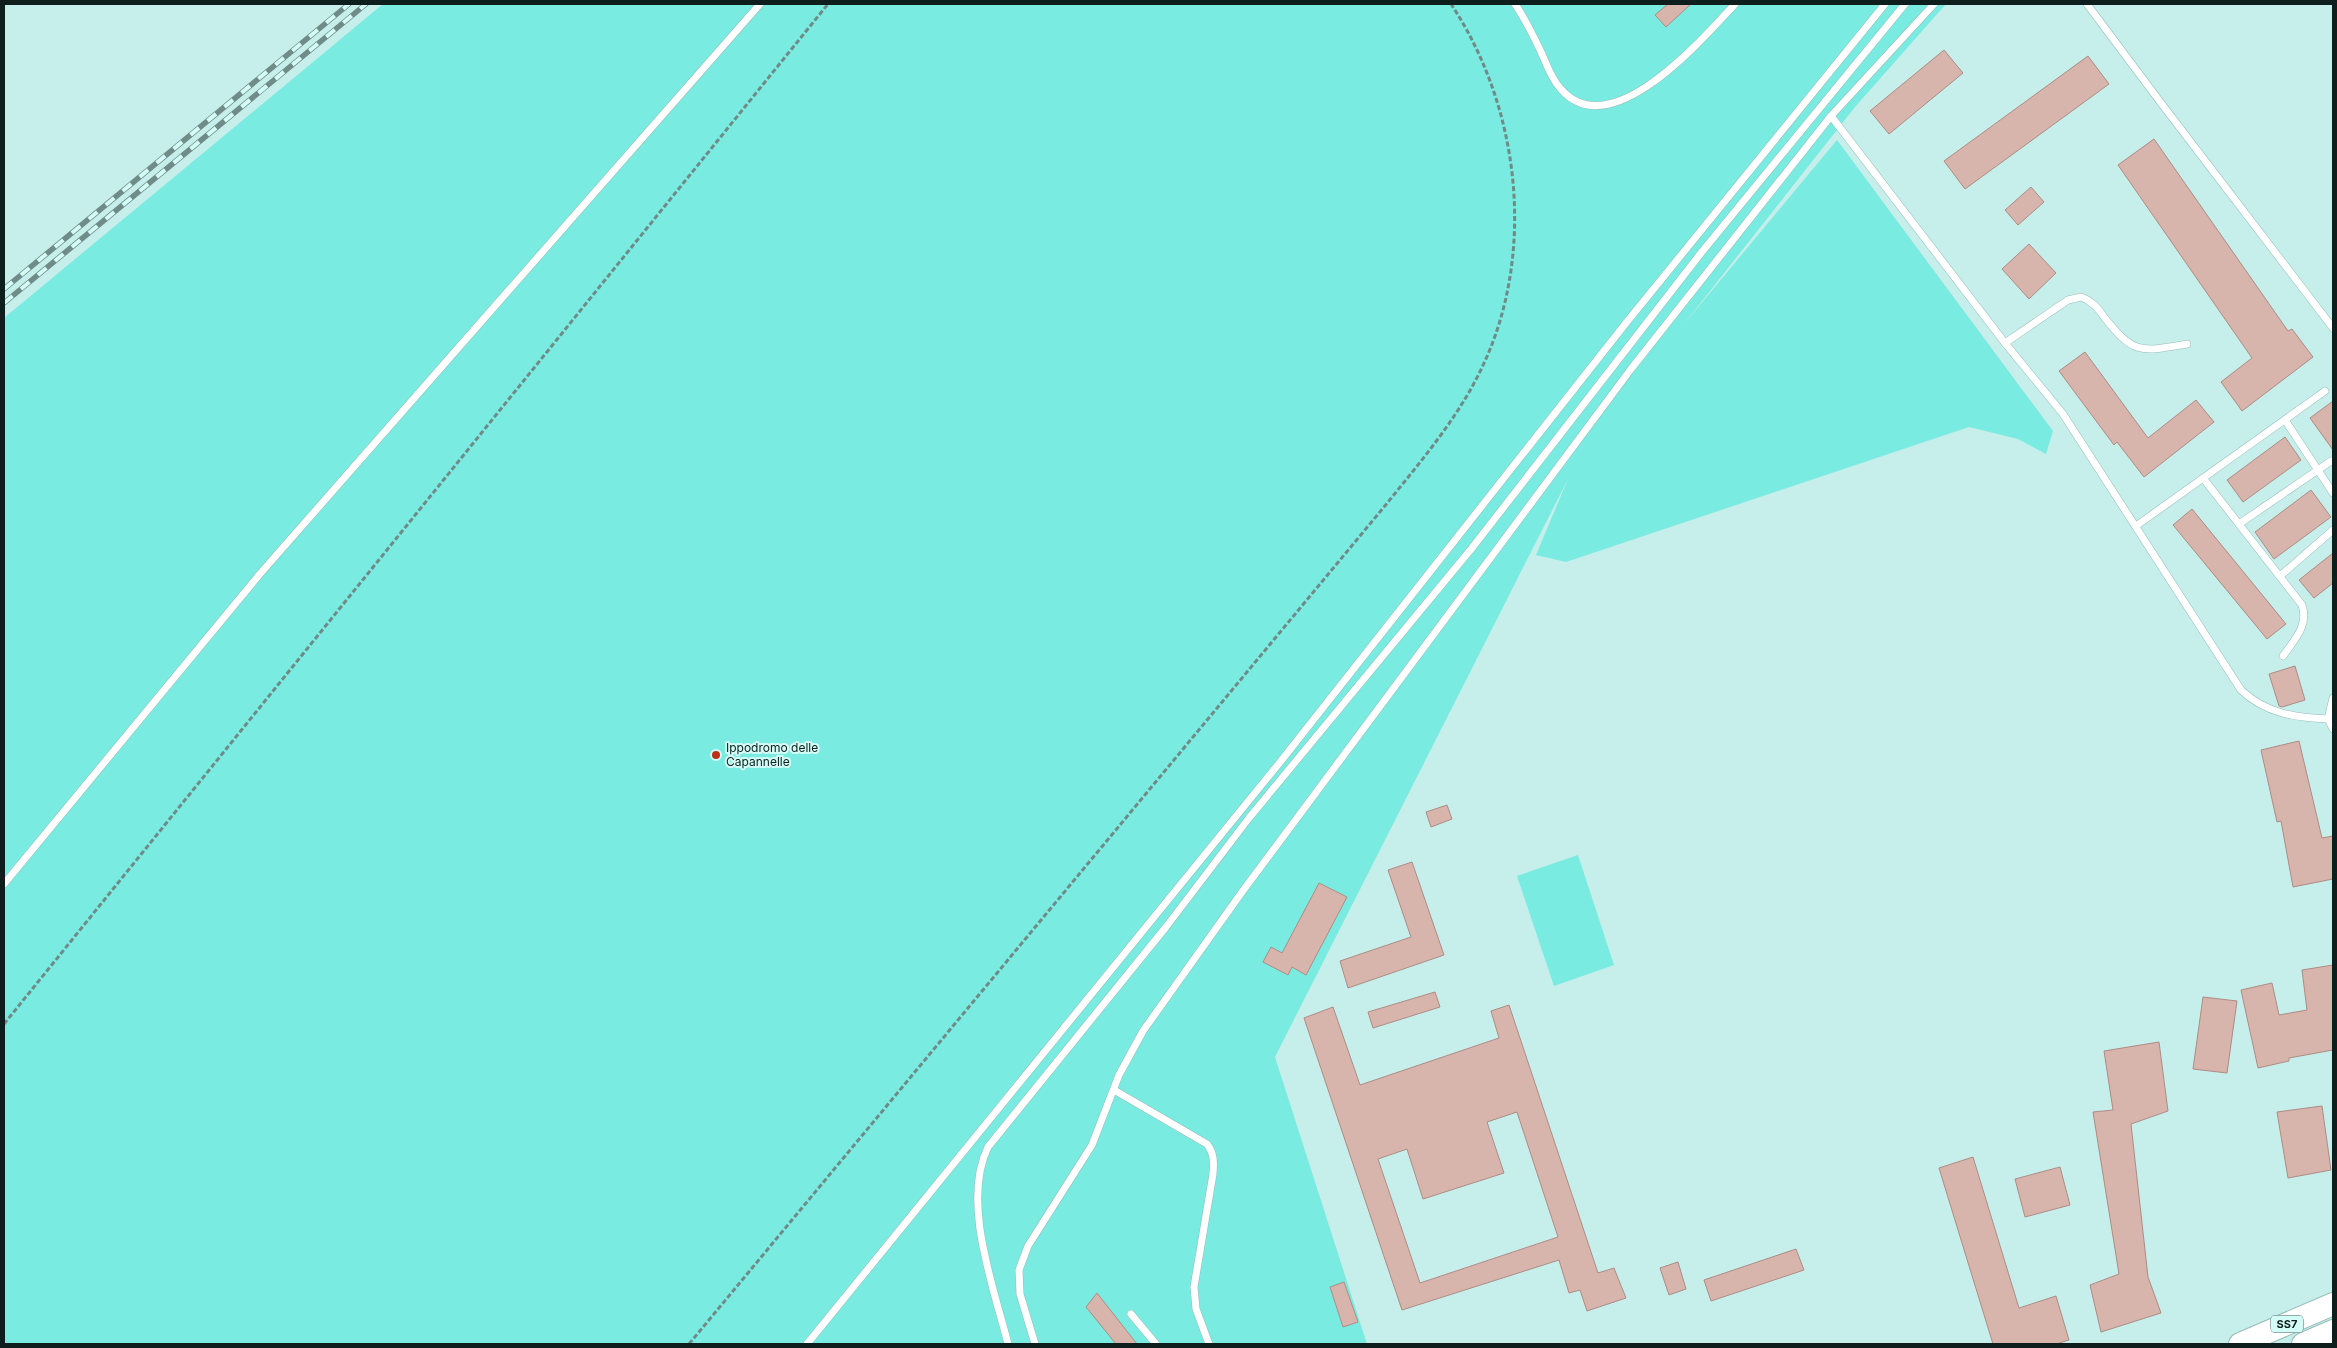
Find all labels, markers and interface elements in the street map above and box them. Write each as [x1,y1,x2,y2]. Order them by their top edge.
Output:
place label: Ippodromo delle Capannelle [726,740,818,769]
marker: Ippodromo delle Capannelle [710,749,722,761]
road number: SS7 [2271,1316,2303,1332]

